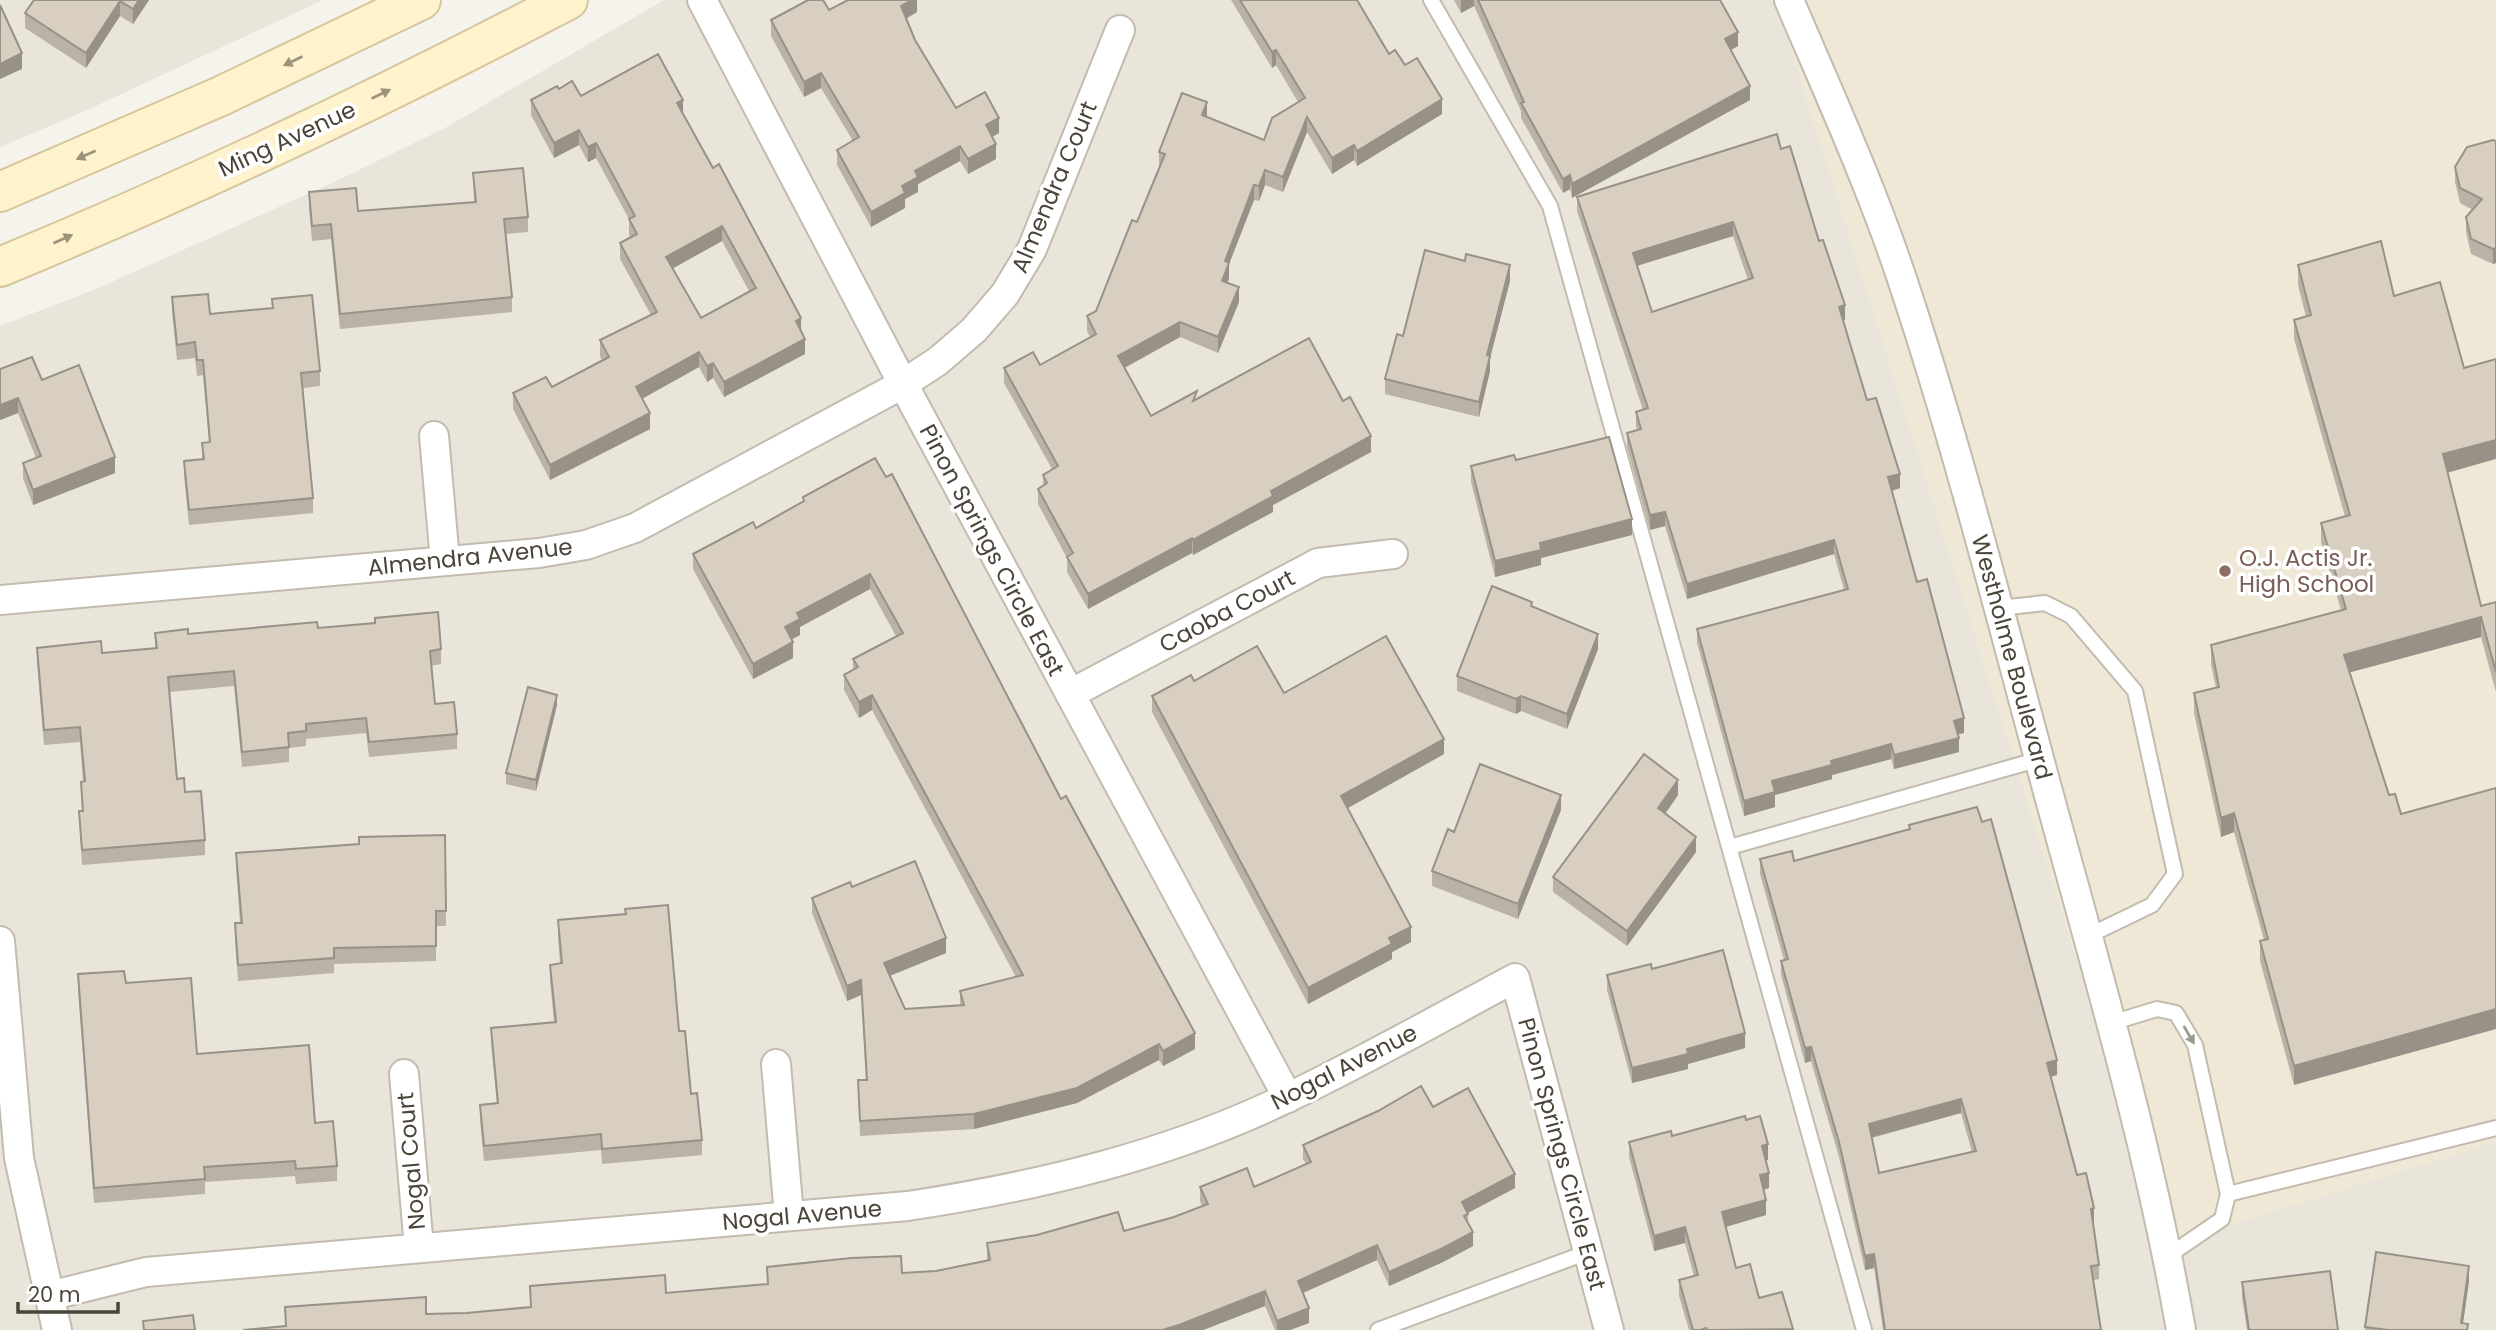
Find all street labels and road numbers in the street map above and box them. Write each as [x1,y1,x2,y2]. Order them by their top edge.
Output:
street label: Ming Avenue [213,93,361,185]
street label: Almendra Court [1003,96,1105,278]
street label: Pinon Springs Circle East [912,419,1072,681]
street label: Almendra Avenue [366,530,574,584]
street label: Westholme Boulevard [1964,531,2060,783]
street label: Caoba Court [1154,562,1300,660]
street label: Pinon Springs Circle East [1510,1014,1614,1294]
street label: Nogal Avenue [1265,1016,1423,1118]
street label: Nogal Court [389,1091,433,1231]
street label: Nogal Avenue [721,1192,883,1238]

